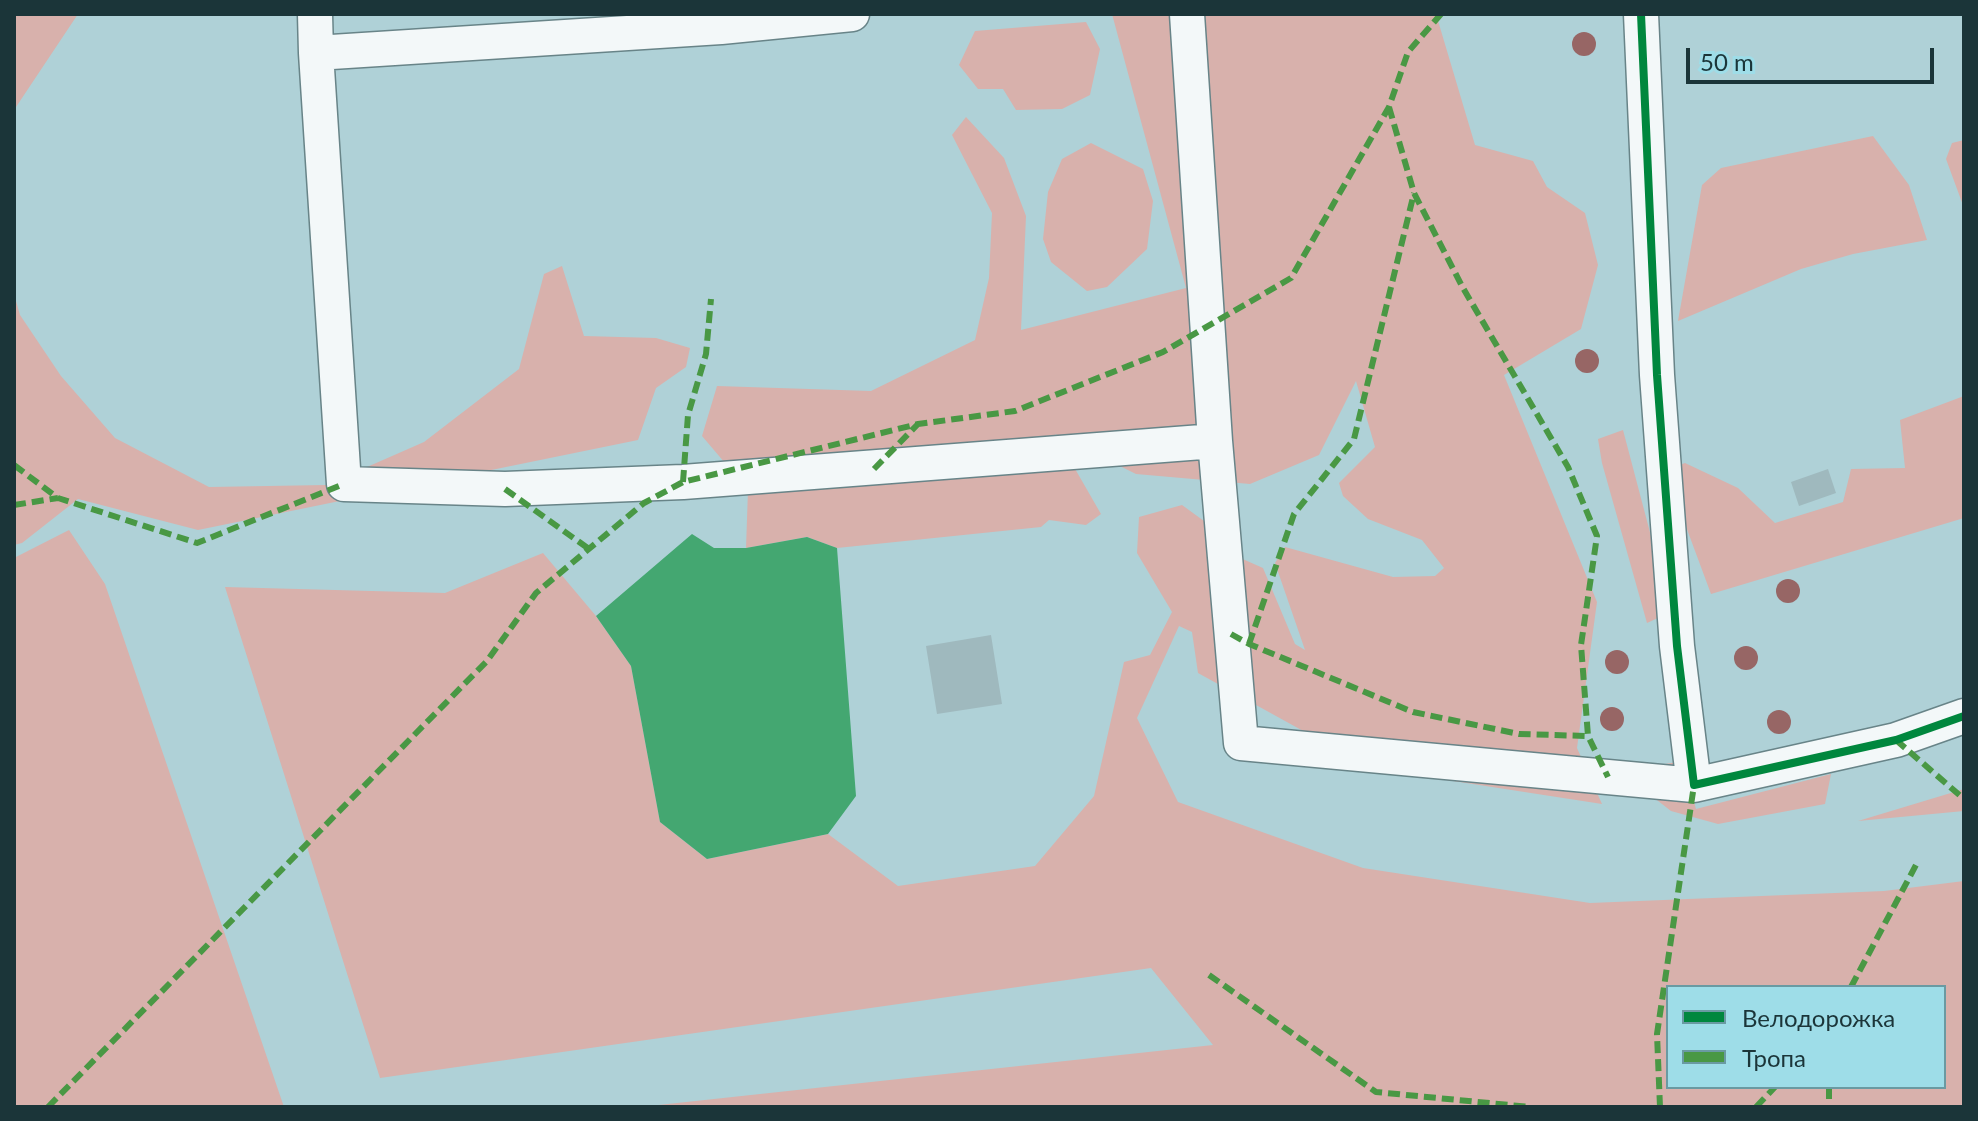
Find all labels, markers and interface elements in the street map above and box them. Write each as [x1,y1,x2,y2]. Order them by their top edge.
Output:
scale bar [1690,32,1938,82]
text: 50 m [1700,47,1754,76]
legend [1666,985,1946,1089]
text: Велодорожка [1742,1003,1895,1032]
text: Тропа [1742,1043,1806,1072]

